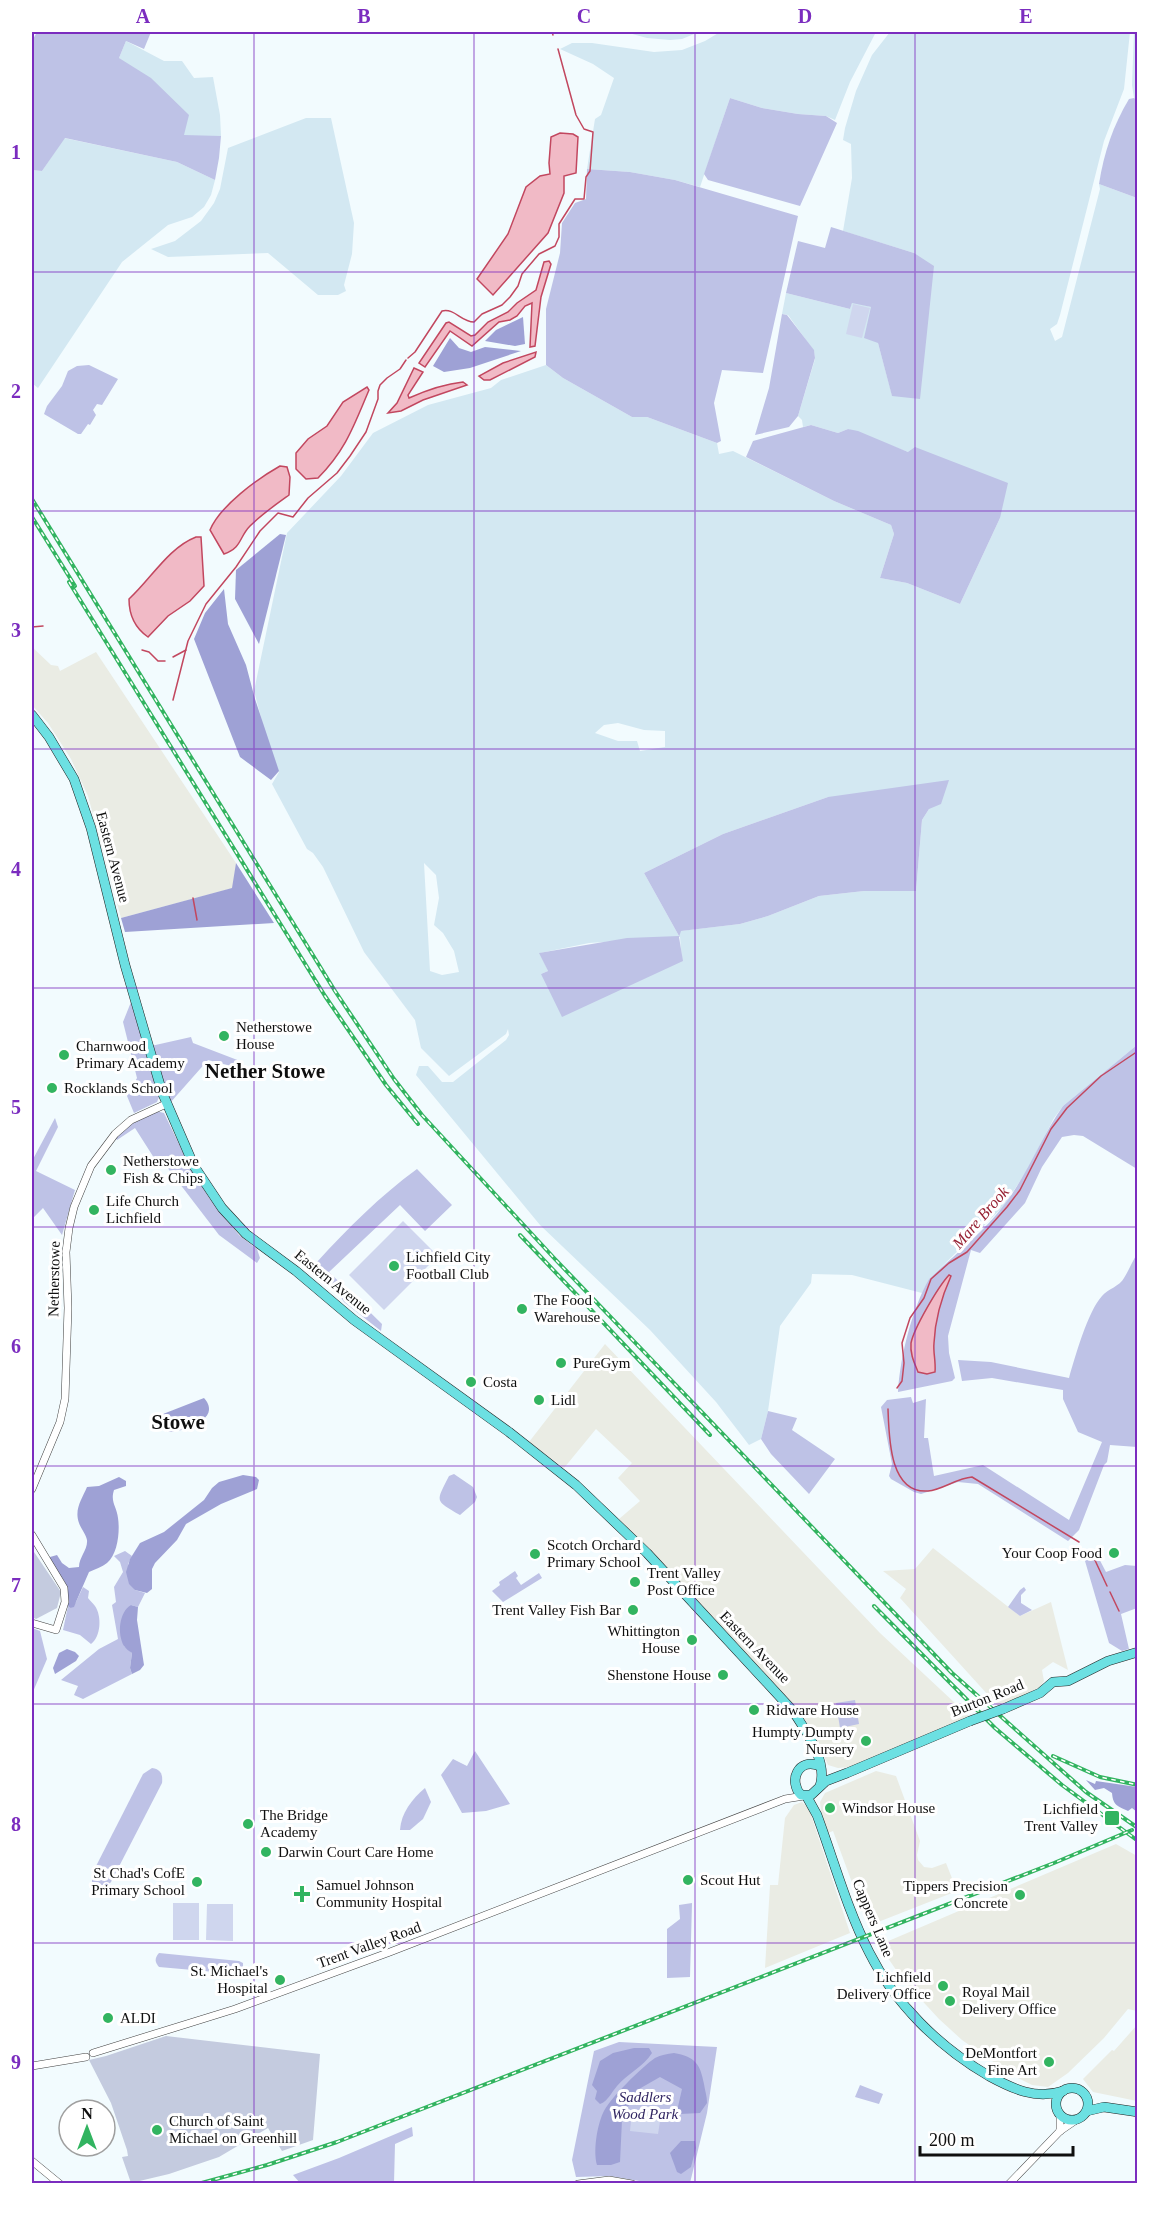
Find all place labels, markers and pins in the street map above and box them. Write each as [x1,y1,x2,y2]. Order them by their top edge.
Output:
place label: Netherstowe House [236,1019,312,1052]
marker: Netherstowe House [217,1029,231,1043]
place label: Charnwood Primary Academy [76,1038,185,1071]
marker: Charnwood Primary Academy [57,1048,71,1062]
place label: Rocklands School [64,1080,173,1096]
marker: Rocklands School [45,1081,59,1095]
place label: Netherstowe Fish & Chips [123,1153,203,1186]
marker: Netherstowe Fish & Chips [104,1163,118,1177]
place label: Life Church Lichfield [106,1193,179,1226]
marker: Life Church Lichfield [87,1203,101,1217]
place label: Lichfield City Football Club [406,1249,491,1282]
marker: Lichfield City Football Club [387,1259,401,1273]
place label: The Food Warehouse [534,1292,601,1325]
marker: The Food Warehouse [515,1302,529,1316]
place label: PureGym [573,1355,631,1371]
marker: PureGym [554,1356,568,1370]
place label: Costa [483,1374,518,1390]
marker: Costa [464,1375,478,1389]
place label: Lidl [551,1392,576,1408]
marker: Lidl [532,1393,546,1407]
place label: Scotch Orchard Primary School [547,1537,641,1570]
place label: Your Coop Food [1002,1545,1102,1561]
marker: Your Coop Food [1107,1546,1121,1560]
marker: Scotch Orchard Primary School [528,1547,542,1561]
place label: Trent Valley Post Office [647,1565,721,1598]
marker: Trent Valley Post Office [628,1575,642,1589]
place label: Trent Valley Fish Bar [492,1602,621,1618]
marker: Trent Valley Fish Bar [626,1603,640,1617]
place label: Whittington House [608,1623,680,1656]
marker: Whittington House [685,1633,699,1647]
place label: Shenstone House [607,1667,711,1683]
marker: Shenstone House [716,1668,730,1682]
place label: Ridware House [766,1702,859,1718]
marker: Ridware House [747,1703,761,1717]
place label: Humpty Dumpty Nursery [752,1724,854,1757]
marker: Humpty Dumpty Nursery [859,1734,873,1748]
place label: Windsor House [842,1800,935,1816]
marker: Windsor House [823,1801,837,1815]
place label: Lichfield Trent Valley [1024,1801,1098,1834]
place label: The Bridge Academy [260,1807,328,1840]
marker: Lichfield Trent Valley [1103,1809,1121,1827]
marker: The Bridge Academy [241,1817,255,1831]
place label: Darwin Court Care Home [278,1844,434,1860]
marker: Darwin Court Care Home [259,1845,273,1859]
place label: St Chad's CofE Primary School [91,1865,185,1898]
place label: Scout Hut [700,1872,761,1888]
marker: Scout Hut [681,1873,695,1887]
marker: St Chad's CofE Primary School [190,1875,204,1889]
place label: Samuel Johnson Community Hospital [316,1877,442,1910]
place label: Tippers Precision Concrete [903,1878,1008,1911]
marker: Samuel Johnson Community Hospital [293,1885,311,1903]
marker: Tippers Precision Concrete [1013,1888,1027,1902]
place label: St. Michael's Hospital [190,1963,268,1996]
place label: Lichfield Delivery Office [837,1969,931,2002]
marker: St. Michael's Hospital [273,1973,287,1987]
marker: Lichfield Delivery Office [936,1979,950,1993]
place label: Royal Mail Delivery Office [962,1984,1057,2017]
marker: Royal Mail Delivery Office [943,1994,957,2008]
place label: ALDI [120,2010,156,2026]
marker: ALDI [101,2011,115,2025]
place label: DeMontfort Fine Art [965,2045,1038,2078]
marker: DeMontfort Fine Art [1042,2055,1056,2069]
place label: Church of Saint Michael on Greenhill [169,2113,297,2146]
marker: Church of Saint Michael on Greenhill [150,2123,164,2137]

